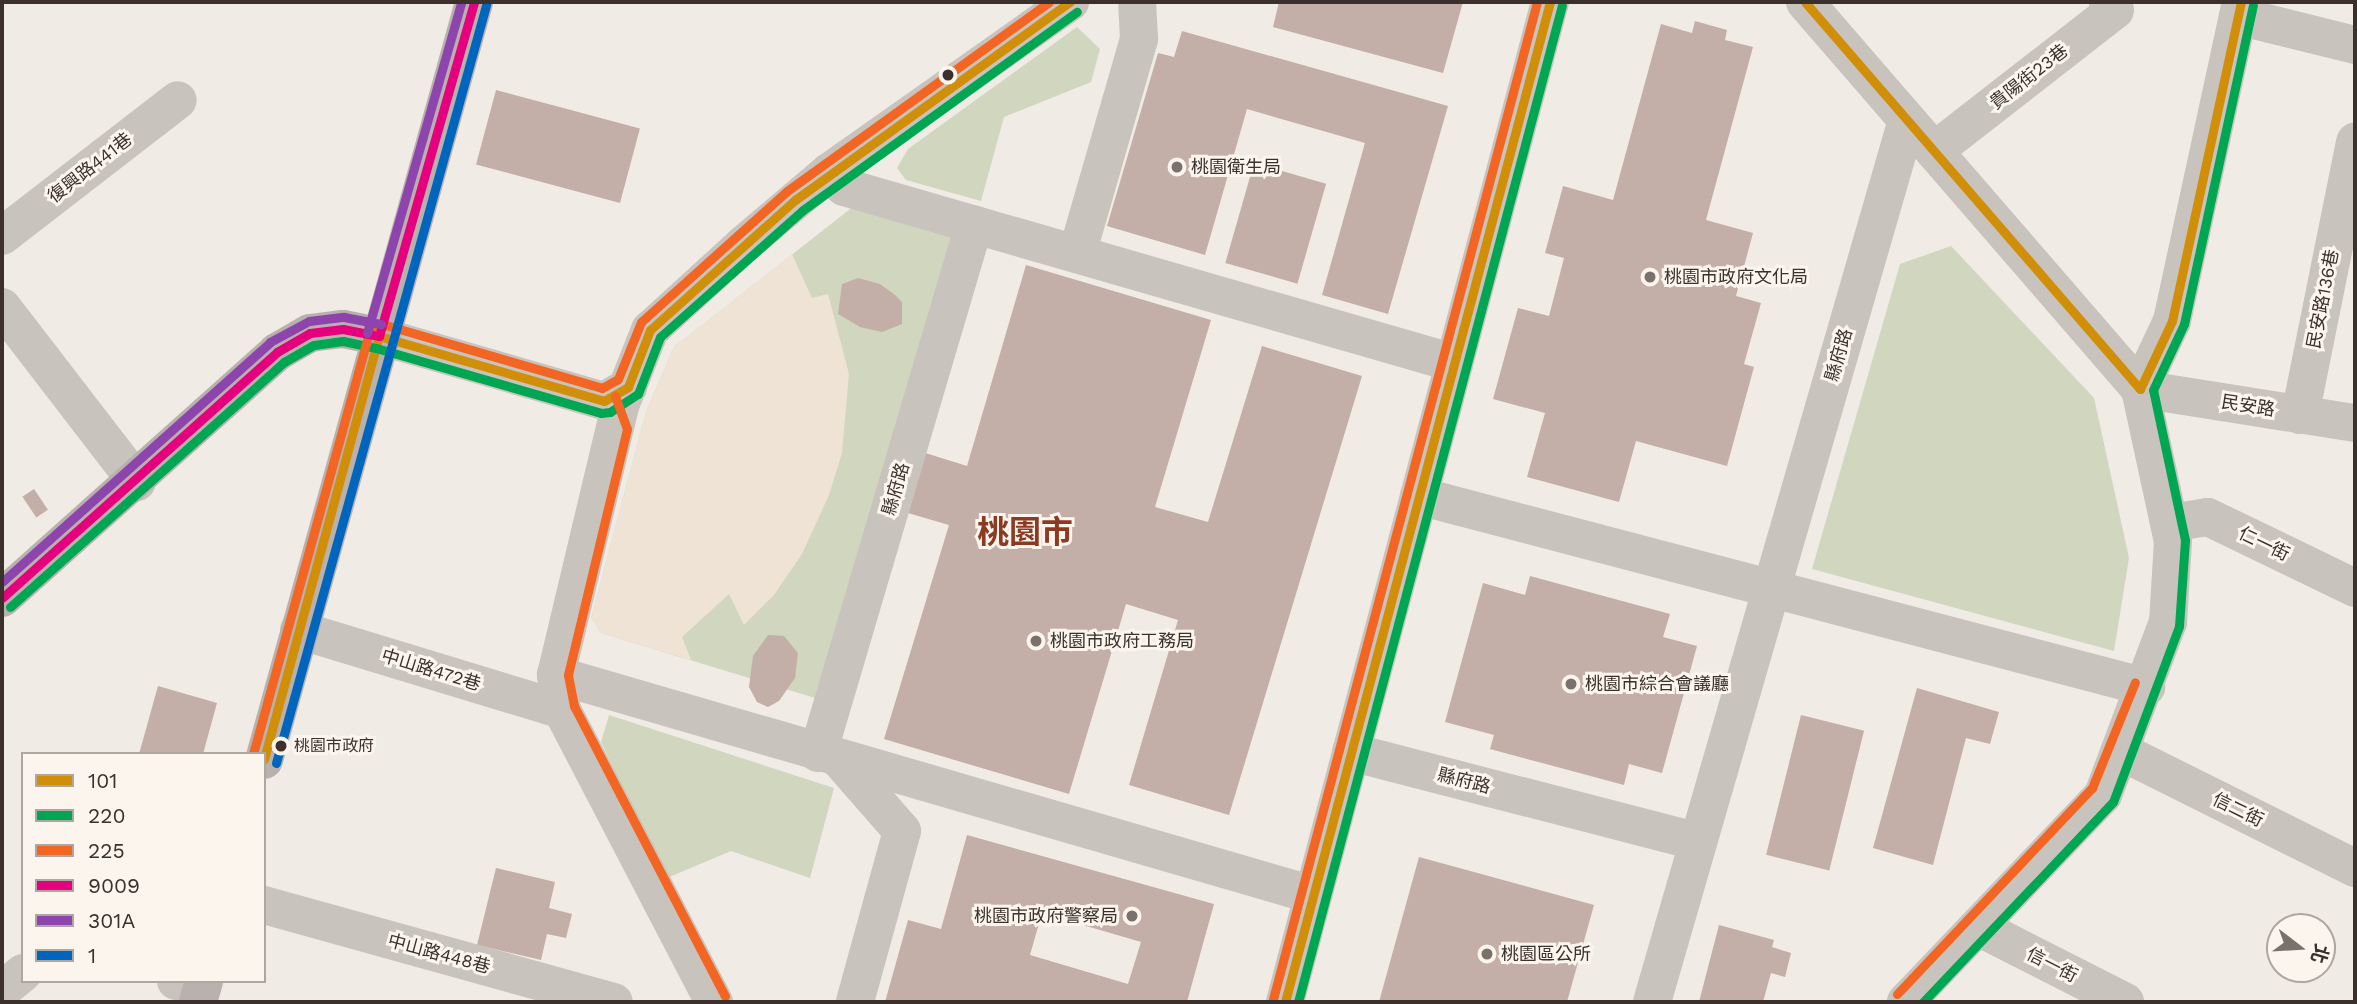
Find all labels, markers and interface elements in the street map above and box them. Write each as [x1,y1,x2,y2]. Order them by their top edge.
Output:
street label: 貴陽街23巷 [1986,40,2072,114]
unlabelled marker [941,68,955,82]
street label: 復興路441巷 [44,128,136,208]
place label: 桃園衛生局 [1191,156,1281,178]
marker: 桃園衛生局 [1169,159,1185,175]
street label: 民安路136巷 [2303,248,2343,350]
place label: 桃園市政府文化局 [1664,266,1808,288]
marker: 桃園市政府文化局 [1642,269,1658,285]
street label: 縣府路 [1821,326,1857,384]
street label: 民安路 [2220,391,2276,421]
street label: 縣府路 [878,460,914,518]
district label: 桃園市 [977,513,1073,551]
street label: 仁一街 [2235,522,2293,566]
place label: 桃園市政府工務局 [1050,630,1194,652]
marker: 桃園市政府工務局 [1028,633,1044,649]
street label: 中山路472巷 [379,645,483,695]
place label: 桃園市綜合會議廳 [1585,673,1729,695]
marker: 桃園市綜合會議廳 [1563,676,1579,692]
place label: 桃園市政府 [294,736,374,756]
marker: 桃園市政府 [274,739,288,753]
legend [21,752,266,983]
street label: 縣府路 [1435,764,1493,798]
text: 101 [88,768,117,793]
street label: 信二街 [2209,788,2267,832]
text: 220 [88,803,126,828]
text: 225 [88,838,125,863]
text: 9009 [88,873,140,898]
place label: 桃園市政府警察局 [974,905,1118,927]
text: 301A [88,908,135,933]
marker: 桃園市政府警察局 [1124,908,1140,924]
north arrow [2266,913,2336,983]
street label: 中山路448巷 [385,930,493,978]
text: 北 [2306,941,2333,966]
text: 1 [88,943,96,968]
place label: 桃園區公所 [1501,943,1591,965]
street label: 信一街 [2023,943,2081,987]
marker: 桃園區公所 [1479,946,1495,962]

